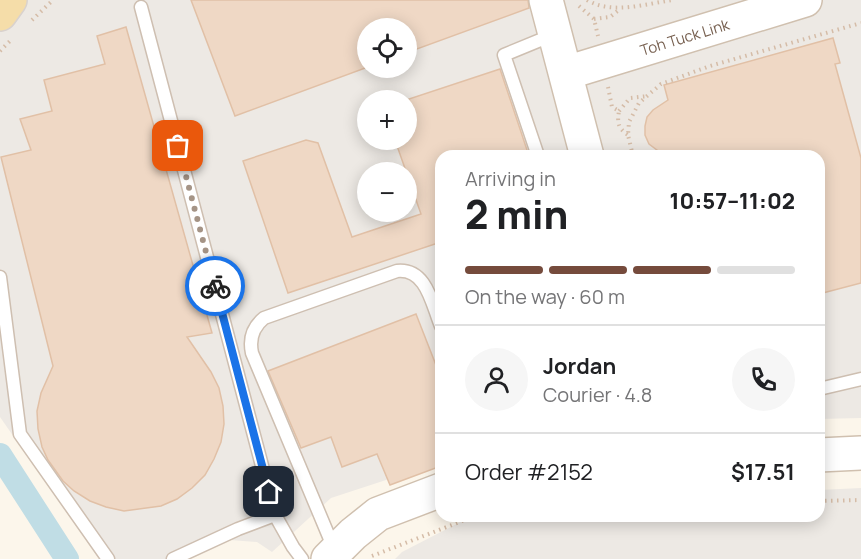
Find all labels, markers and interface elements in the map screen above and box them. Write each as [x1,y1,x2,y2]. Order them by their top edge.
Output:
street label: Toh Tuck Link [638,13,732,60]
map controls [357,18,417,222]
button: locate [357,18,417,78]
button: + [357,90,417,150]
pin [152,120,203,171]
icon: bag [161,129,194,162]
button: − [357,162,417,222]
text: Arriving in [465,165,556,192]
text: 10:57–11:02 [670,186,795,216]
text: 2 min [465,187,568,241]
courier [185,256,245,316]
icon: bike [199,270,232,303]
text: On the way · 60 m [465,283,625,310]
button: person [465,348,528,411]
button: phone [732,348,795,411]
text: Jordan [543,351,616,381]
text: Courier · 4.8 [543,381,652,408]
text: Order #2152 [465,457,593,487]
text: $17.51 [731,457,795,487]
pin [243,466,294,517]
icon: home [252,475,285,508]

